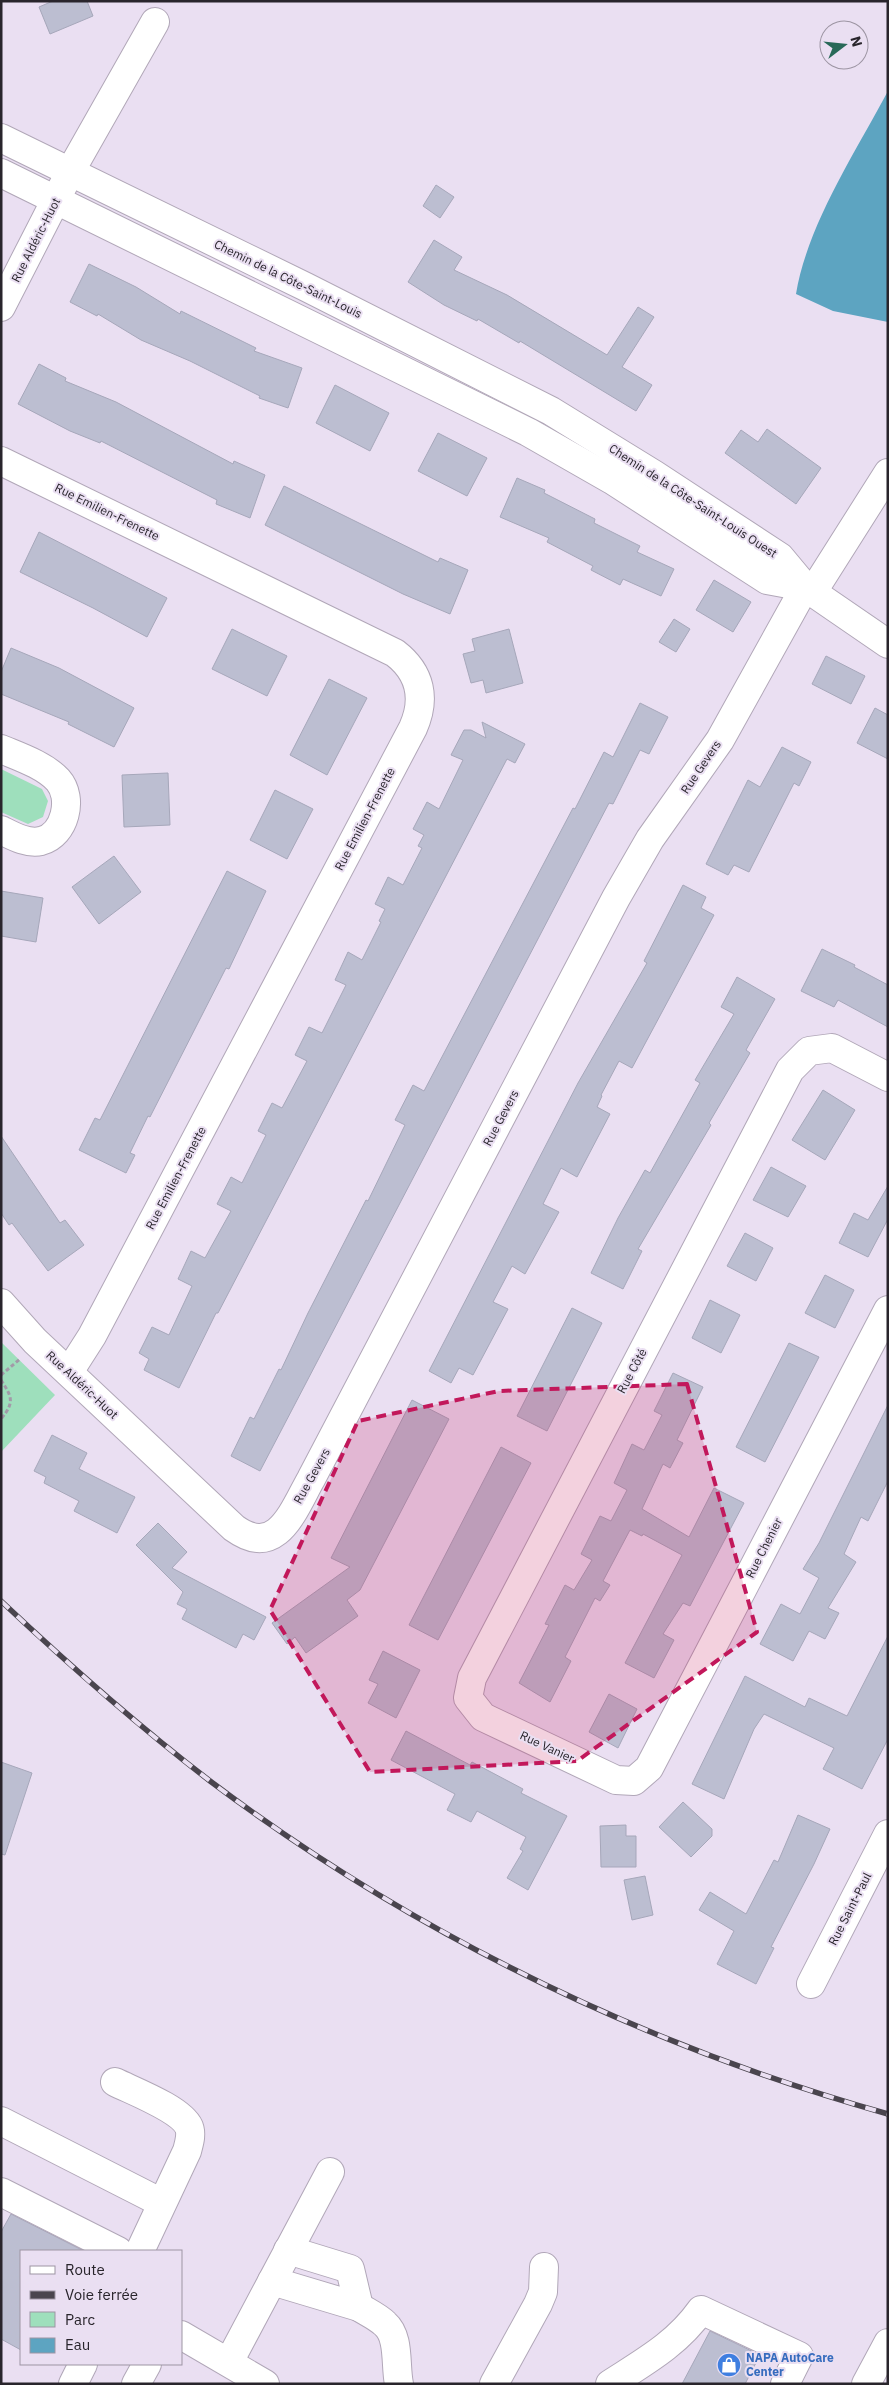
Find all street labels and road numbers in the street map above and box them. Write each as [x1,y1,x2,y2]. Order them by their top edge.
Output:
street label: Rue Aldéric-Huot [8,195,63,285]
street label: Chemin de la Côte-Saint-Louis [212,236,365,321]
street label: Chemin de la Côte-Saint-Louis Ouest [606,441,780,561]
street label: Rue Emilien-Frenette [52,480,162,544]
street label: Rue Gevers [677,737,724,796]
street label: Rue Emilien-Frenette [331,764,398,873]
street label: Rue Gevers [480,1087,522,1148]
street label: Rue Emilien-Frenette [142,1123,209,1232]
street label: Rue Côté [613,1345,650,1396]
street label: Rue Aldéric-Huot [43,1347,121,1422]
street label: Rue Gevers [290,1445,333,1506]
street label: Rue Chenier [742,1515,785,1580]
street label: Rue Vanier [518,1727,577,1766]
street label: Rue Saint-Paul [825,1870,874,1948]

